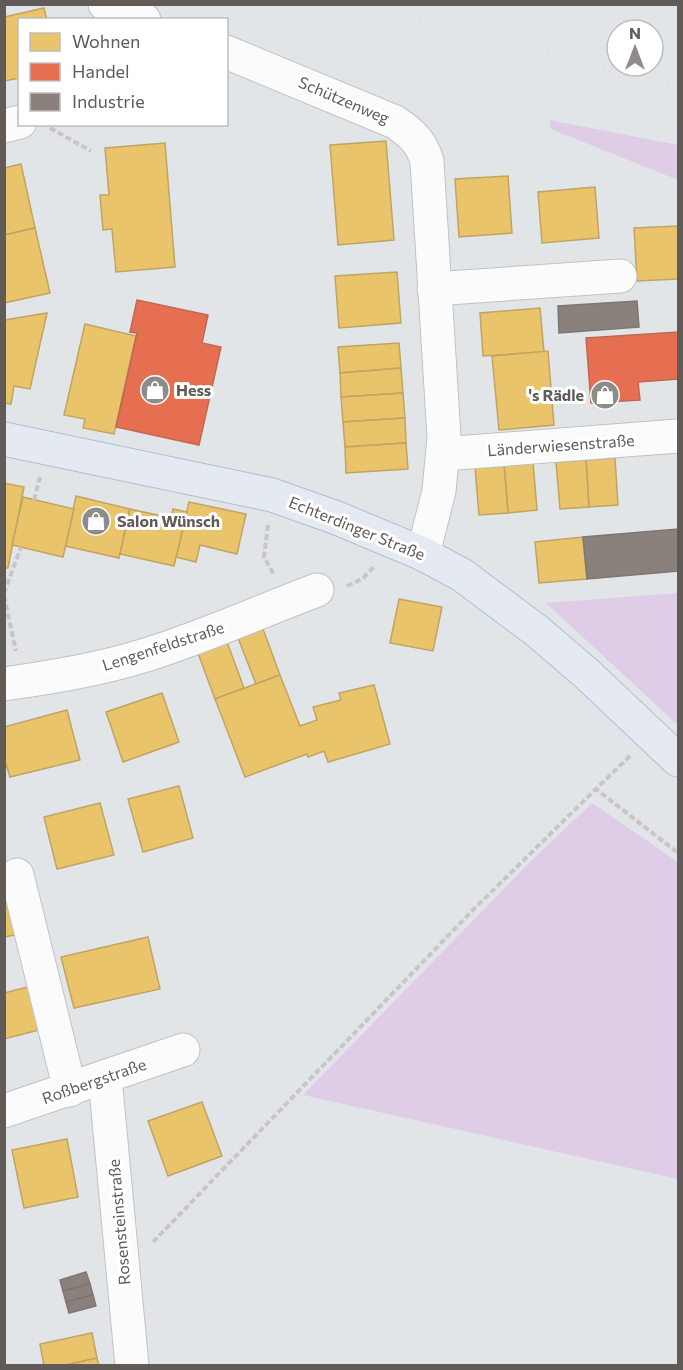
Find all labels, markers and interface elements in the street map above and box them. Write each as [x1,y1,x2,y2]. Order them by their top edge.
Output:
legend [18,18,228,126]
north arrow [605,18,665,78]
text: N [629,23,641,42]
text: Wohnen [72,30,140,52]
text: Handel [72,60,130,82]
street label: Schützenweg [296,72,393,127]
text: Industrie [72,90,145,112]
shop icon: Hess [139,374,171,406]
shop icon: 's Rädle [589,379,621,411]
place label: Hess [176,380,211,399]
place label: 's Rädle [528,385,584,404]
street label: Länderwiesenstraße [487,430,635,459]
street label: Echterdinger Straße [286,492,428,564]
shop icon: Salon Wünsch [80,505,112,537]
place label: Salon Wünsch [117,511,220,530]
street label: Lengenfeldstraße [99,617,226,674]
street label: Roßbergstraße [39,1054,148,1107]
street label: Rosensteinstraße [104,1158,133,1286]

